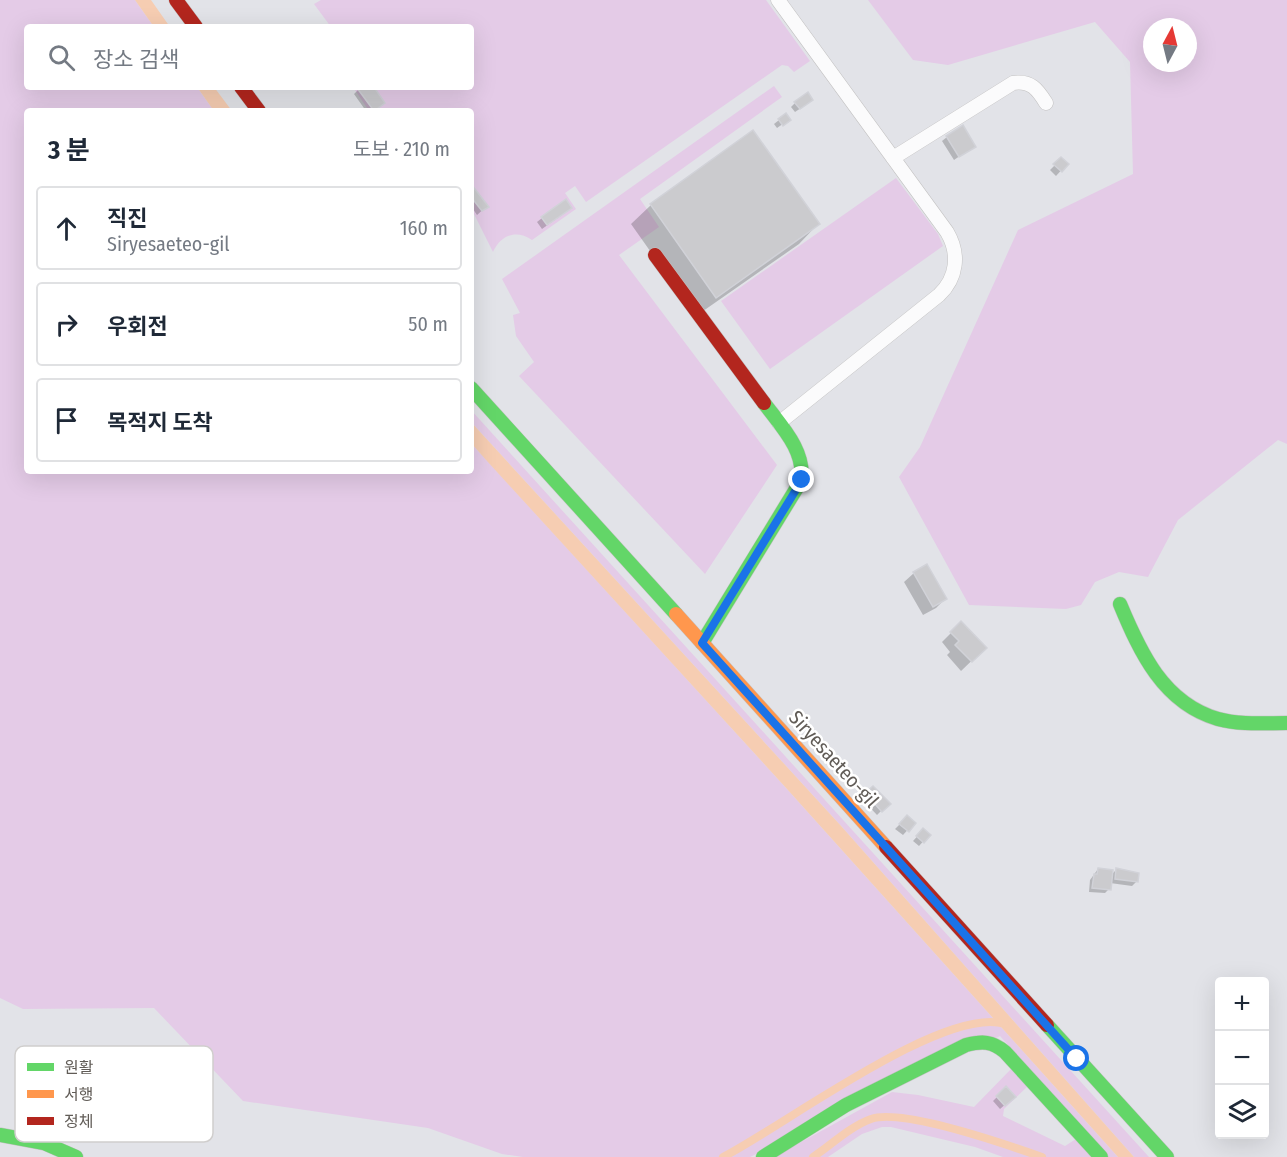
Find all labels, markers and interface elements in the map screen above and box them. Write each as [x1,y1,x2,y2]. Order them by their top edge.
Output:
north arrow [1143,18,1197,72]
search box [24,24,474,90]
icon: search [45,41,78,74]
text: 장소 검색 [93,46,179,73]
text: 3 분 [48,135,90,166]
text: 도보 · 210 m [353,137,450,161]
text: 직진 [107,205,147,232]
icon: ahead [50,212,83,245]
text: 160 m [400,216,448,240]
text: Siryesaeteo-gil [107,232,229,256]
icon: right [50,308,83,341]
text: 50 m [408,312,448,336]
text: 우회전 [107,313,168,340]
icon: arrive [50,404,83,437]
text: 목적지 도착 [107,409,213,436]
route end [788,466,814,492]
street label: Siryesaeteo-gil [784,705,884,813]
map controls [1215,977,1269,1139]
button: + [1215,977,1269,1031]
button: − [1215,1031,1269,1085]
route start [1063,1045,1089,1071]
legend [15,1046,213,1142]
text: 원활 [64,1058,94,1077]
text: 서행 [64,1085,93,1104]
button: layers [1215,1085,1269,1139]
text: 정체 [64,1112,93,1131]

